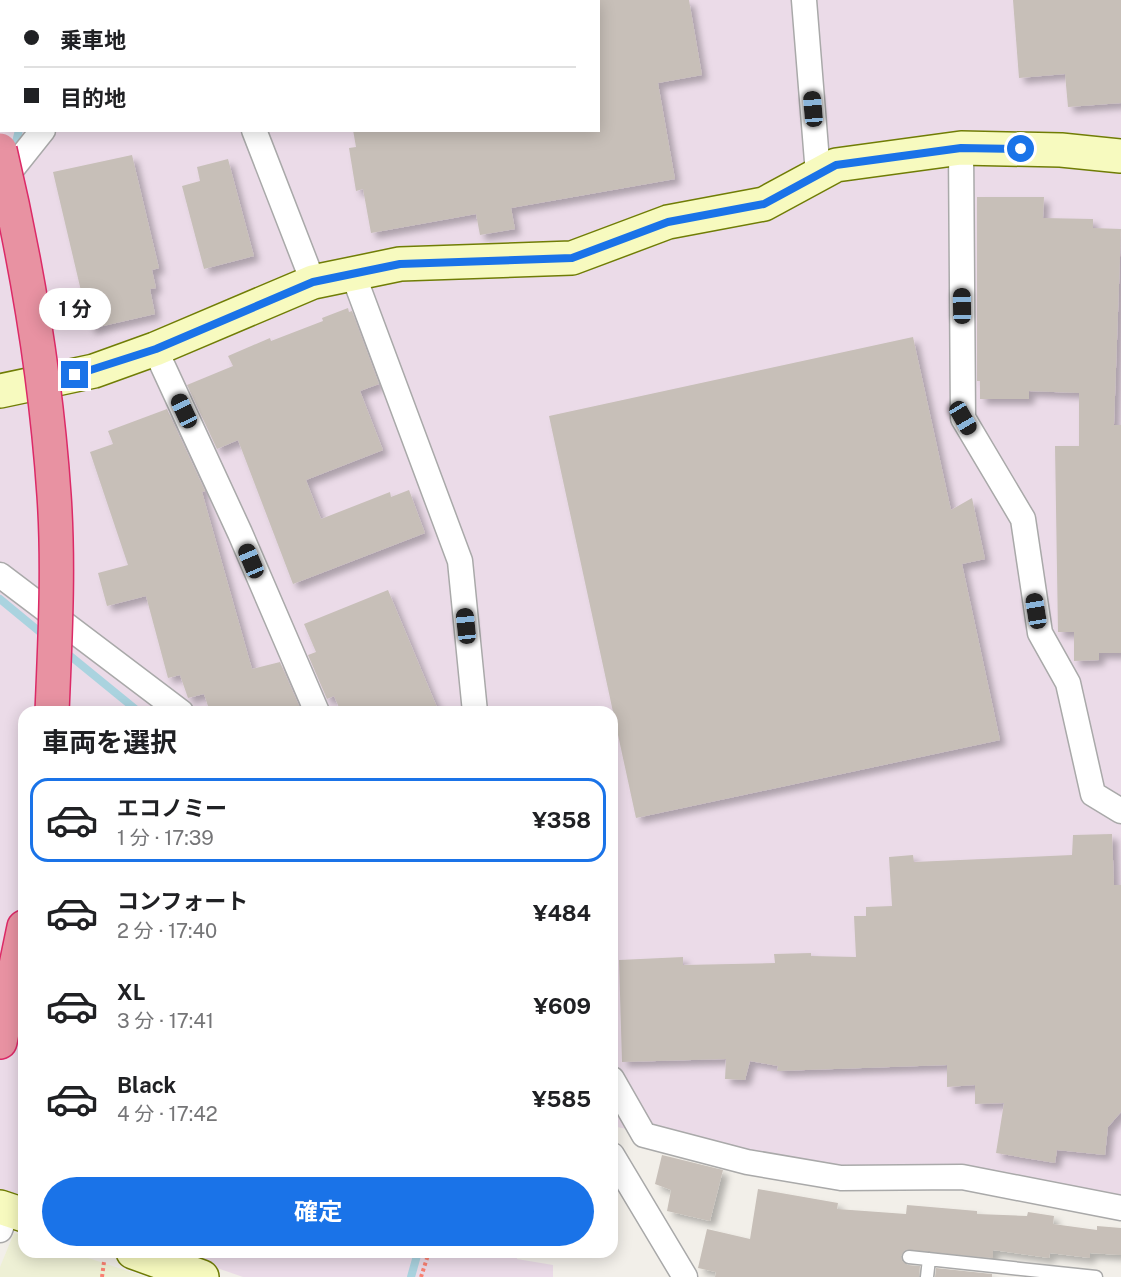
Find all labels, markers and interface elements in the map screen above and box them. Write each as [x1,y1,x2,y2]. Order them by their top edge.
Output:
text: 乗車地 [60,27,126,53]
text: 目的地 [60,85,126,111]
car [802,90,824,128]
route start [1007,135,1034,162]
callout: 1 分 [39,288,111,330]
car [953,288,971,324]
text: 1 分 [58,297,92,321]
route end [61,361,88,388]
car [168,391,200,431]
car [946,398,980,438]
car [236,541,266,581]
car [1024,592,1048,630]
car [455,607,477,645]
text: 車両を選択 [42,726,177,758]
icon: car [45,793,99,847]
text: エコノミー [117,795,227,821]
text: ¥358 [532,807,591,833]
text: 1 分 · 17:39 [117,826,214,850]
icon: car [45,886,99,940]
text: コンフォート [117,888,248,914]
text: ¥484 [533,900,591,926]
text: 2 分 · 17:40 [117,919,217,943]
icon: car [45,979,99,1033]
text: XL [117,979,145,1005]
text: ¥609 [533,993,591,1019]
text: 3 分 · 17:41 [117,1009,214,1033]
icon: car [45,1072,99,1126]
text: Black [117,1072,176,1098]
text: ¥585 [532,1086,591,1112]
text: 4 分 · 17:42 [117,1102,218,1126]
button: 確定 [42,1177,594,1246]

